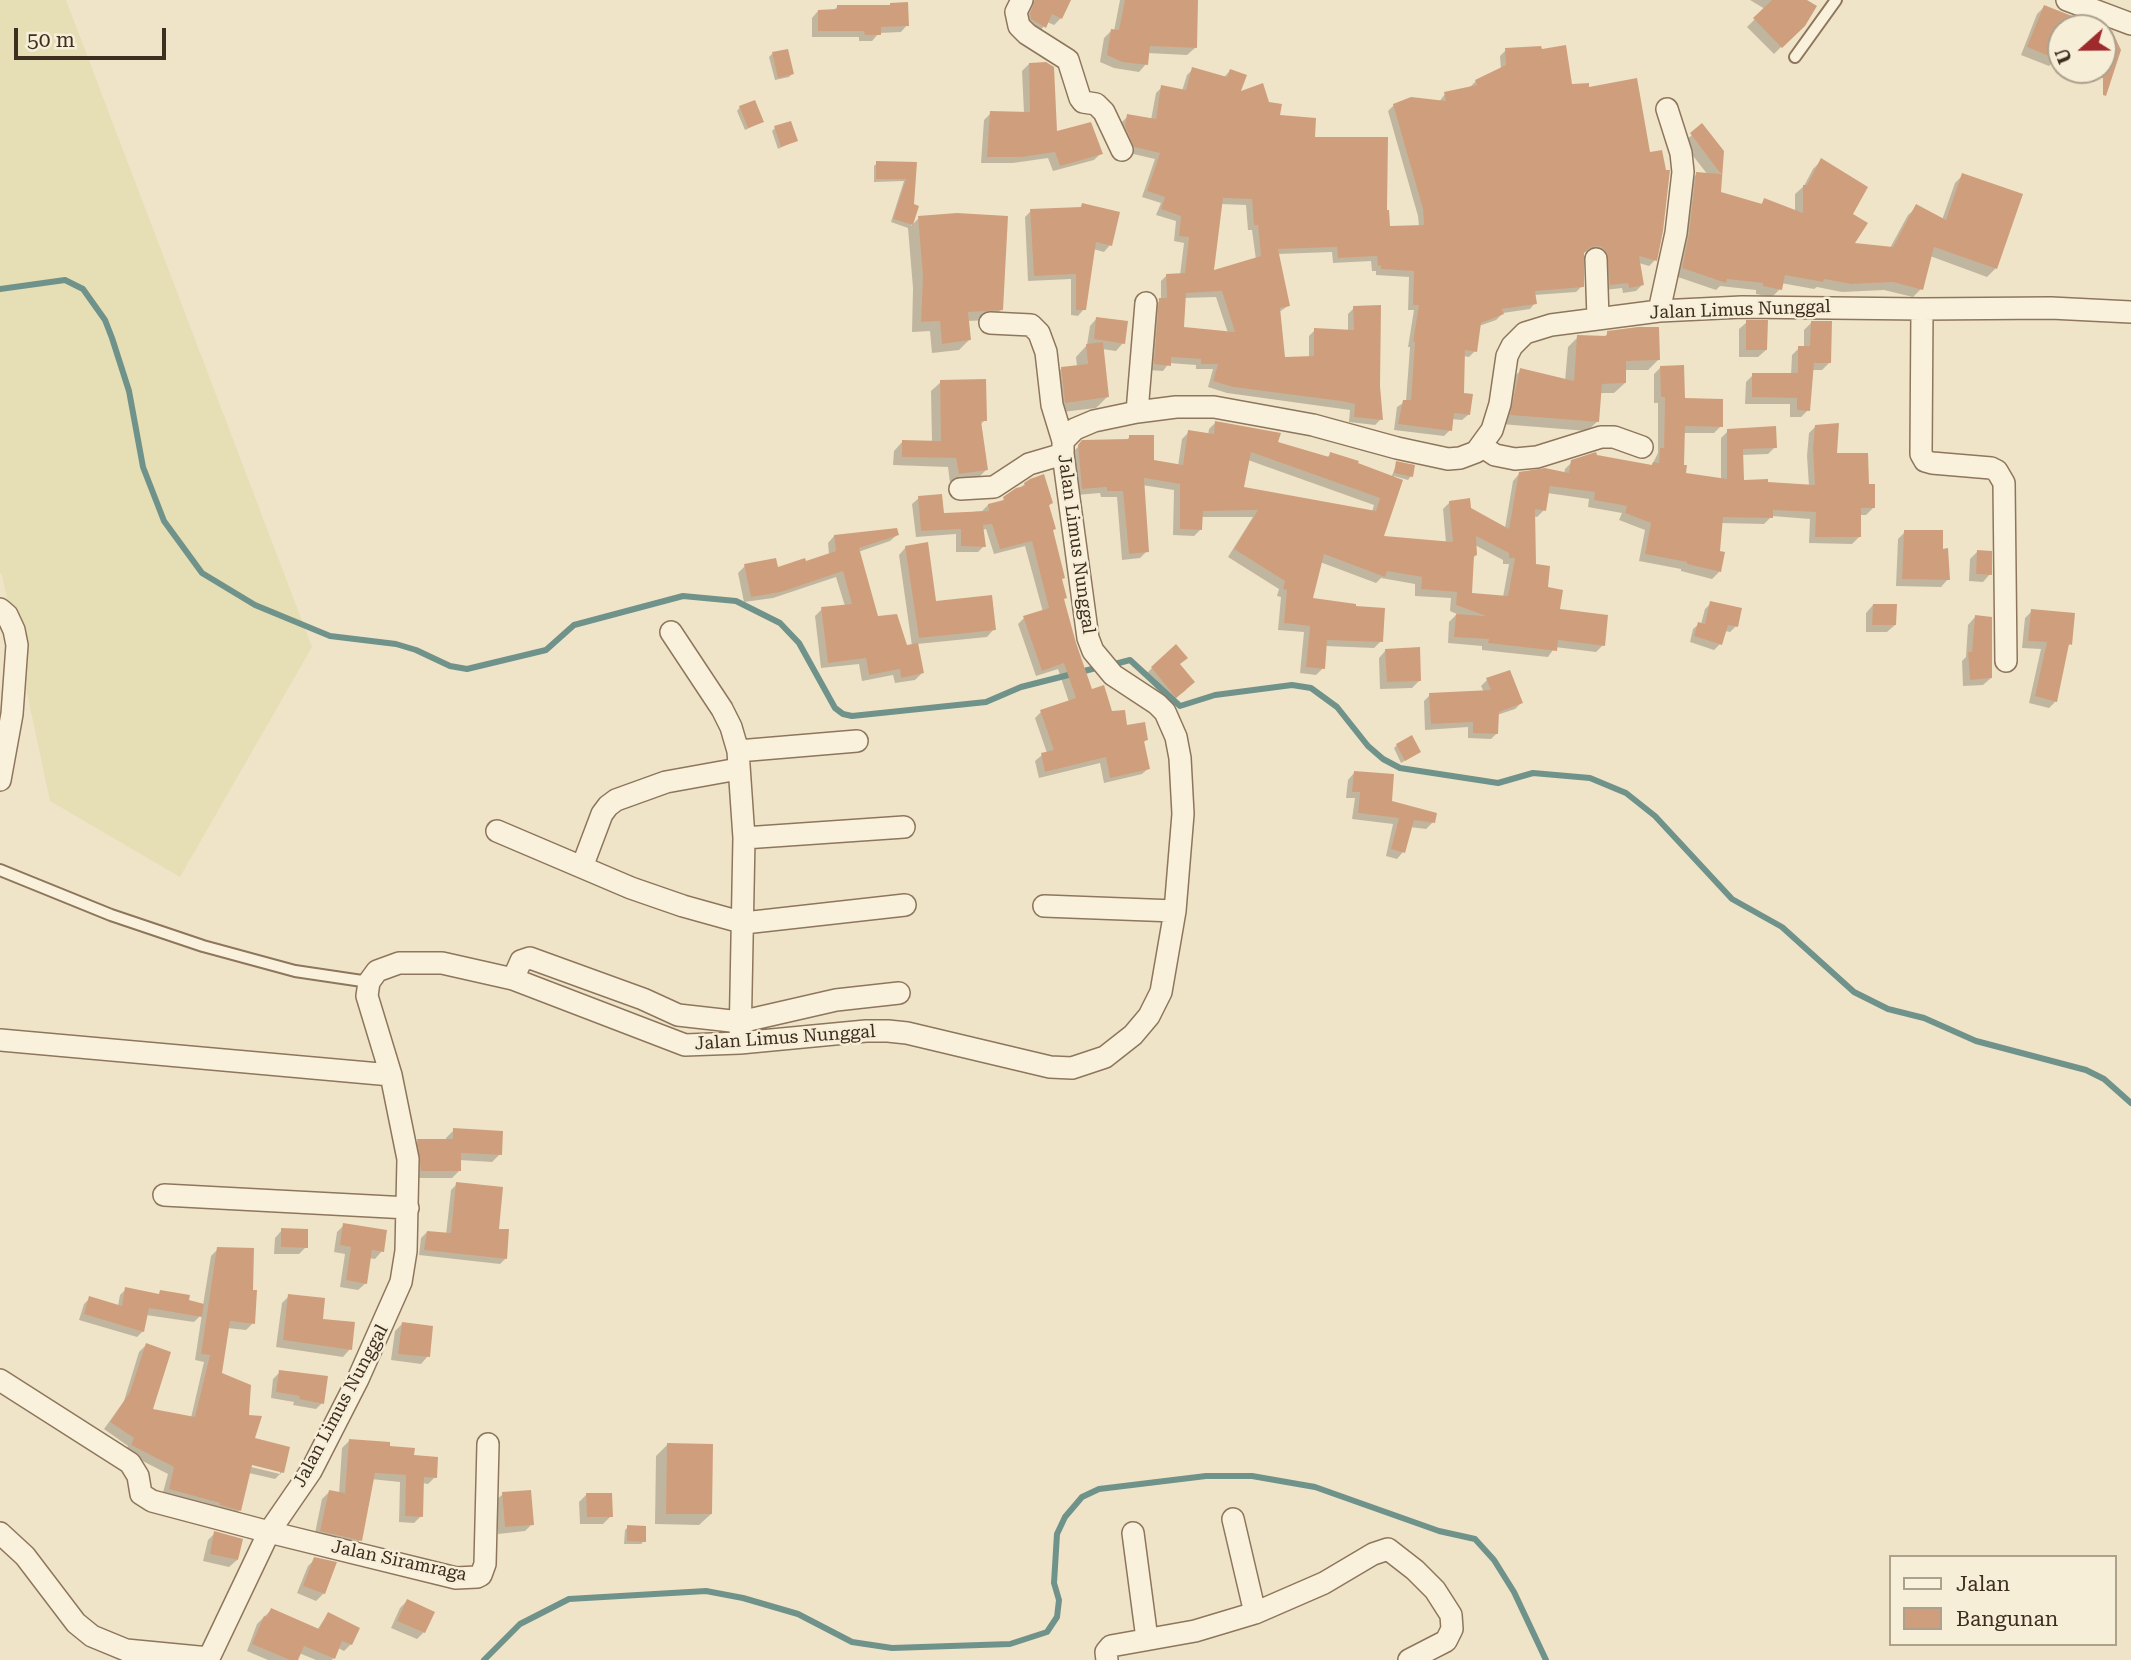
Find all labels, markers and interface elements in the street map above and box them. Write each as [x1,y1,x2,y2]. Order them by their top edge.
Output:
scale bar [18,14,170,58]
north arrow [2047,14,2117,84]
text: 50 m [27,28,75,52]
text: U [2050,45,2077,67]
street label: Jalan Limus Nunggal [1649,296,1831,324]
street label: Jalan Limus Nunggal [1053,453,1099,635]
street label: Jalan Limus Nunggal [694,1021,876,1055]
street label: Jalan Limus Nunggal [289,1321,393,1491]
street label: Jalan Siramraga [329,1536,469,1586]
legend [1890,1555,2117,1646]
text: Jalan [1956,1572,2010,1596]
text: Bangunan [1956,1607,2058,1631]

